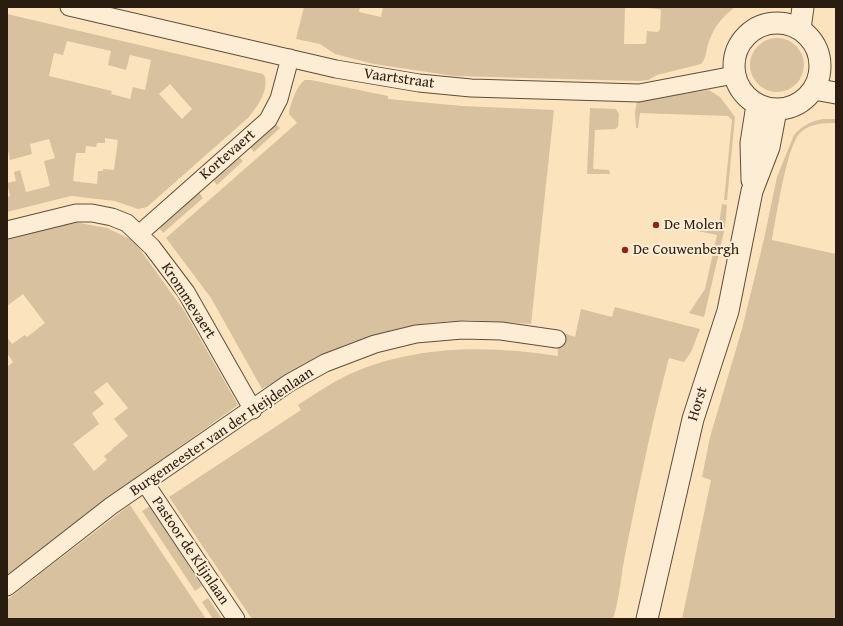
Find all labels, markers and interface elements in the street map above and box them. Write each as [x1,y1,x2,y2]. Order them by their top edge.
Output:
street label: Vaartstraat [362,65,436,93]
street label: Kortevaert [197,126,259,184]
place label: De Molen [664,216,723,234]
marker: De Molen [651,220,661,230]
place label: De Couwenbergh [633,241,739,259]
marker: De Couwenbergh [620,245,630,255]
street label: Krommevaert [157,260,219,342]
street label: Burgemeester van der Heijdenlaan [127,364,317,500]
street label: Horst [684,385,712,423]
street label: Pastoor de Klijnlaan [147,494,233,608]

